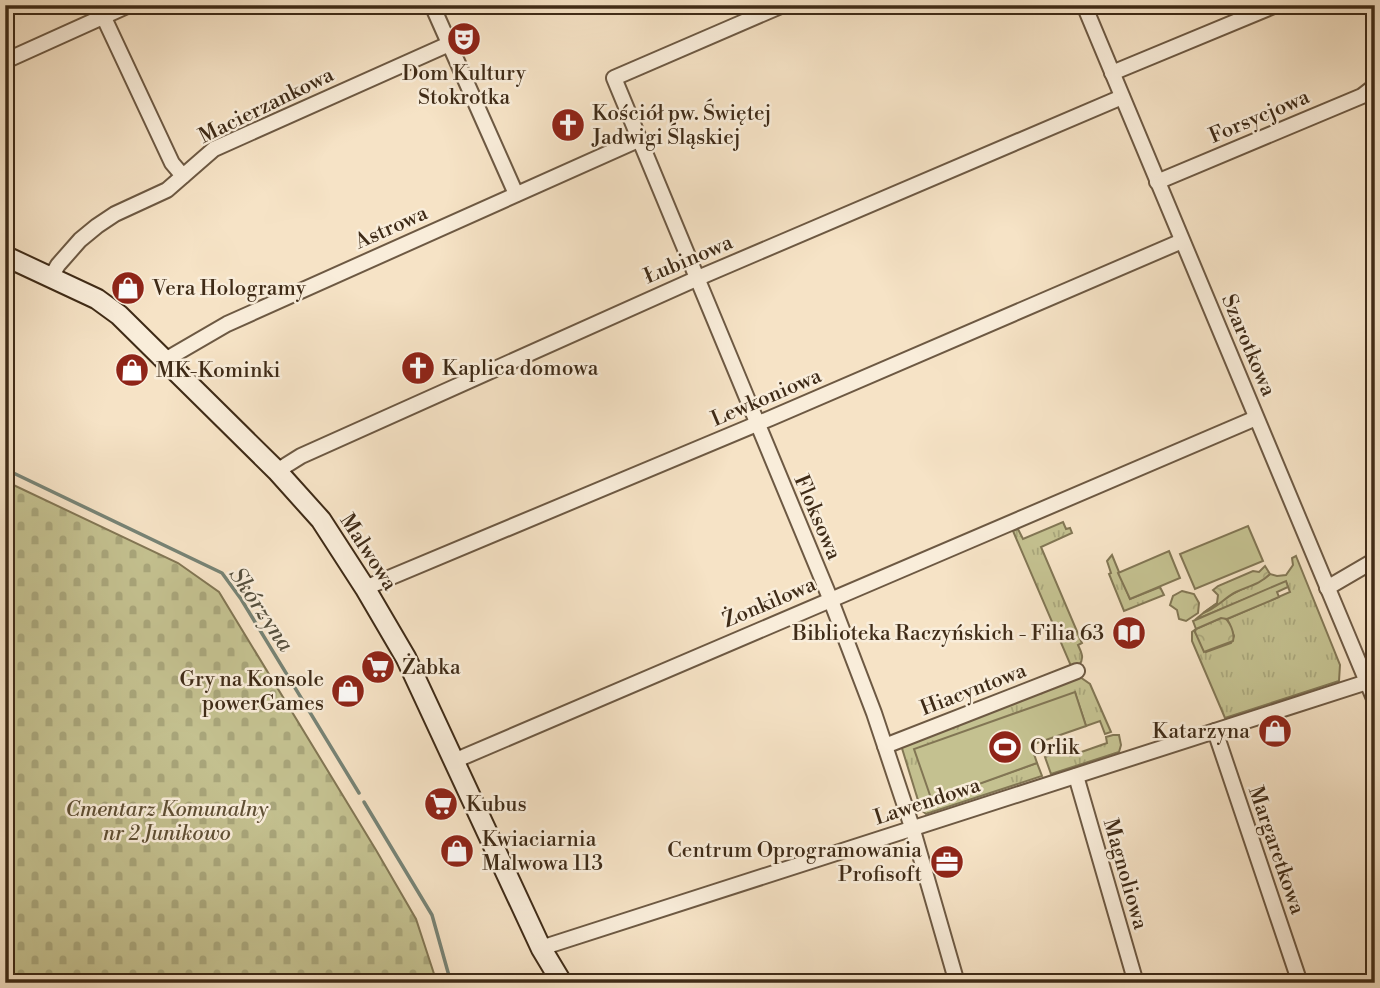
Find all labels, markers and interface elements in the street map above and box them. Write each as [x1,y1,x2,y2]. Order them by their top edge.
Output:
theatre icon: Dom Kultury Stokrotka [445,20,483,58]
place label: Dom Kultury Stokrotka [402,61,527,111]
street label: Macierzankowa [195,62,339,150]
street label: Forsycjowa [1205,84,1314,150]
place label: Kościół pw. Świętej Jadwigi Śląskiej [591,98,772,151]
church icon: Kościół pw. Świętej Jadwigi Śląskiej [549,106,587,144]
street label: Astrowa [350,200,432,256]
street label: Łubinowa [640,229,737,290]
shop icon: Vera Hologramy [109,269,147,307]
place label: Vera Hologramy [151,276,307,302]
street label: Szarotkowa [1215,291,1281,401]
church icon: Kaplica domowa [399,349,437,387]
shop icon: MK-Kominki [113,351,151,389]
place label: Kaplica domowa [442,356,599,382]
place label: MK-Kominki [156,358,280,384]
street label: Lewkoniowa [707,363,826,433]
street label: Floksowa [788,471,847,564]
street label: Malwowa [334,509,403,596]
water label: Skórzyna [223,562,300,657]
street label: Żonkilowa [718,570,820,634]
library icon: Biblioteka Raczyńskich - Filia 63 [1110,614,1148,652]
place label: Biblioteka Raczyńskich - Filia 63 [791,621,1104,647]
supermarket icon: Żabka [359,648,397,686]
place label: Żabka [402,653,461,681]
street label: Hiacyntowa [917,658,1030,722]
place label: Gry na Konsole powerGames [179,667,324,717]
shop icon: Gry na Konsole powerGames [329,672,367,710]
shop icon: Katarzyna [1256,712,1294,750]
place label: Katarzyna [1152,719,1250,745]
sports icon: Orlik [986,728,1024,766]
place label: Orlik [1030,735,1080,761]
street label: Lawendowa [871,772,984,831]
street label: Margaretkowa [1242,783,1310,918]
supermarket icon: Kubus [422,785,460,823]
place label: Kubus [466,792,527,818]
park label: Cmentarz Komunalny nr 2 Junikowo [66,797,269,847]
street label: Magnoliowa [1097,816,1153,933]
place label: Kwiaciarnia Malwowa 113 [482,827,603,877]
shop icon: Kwiaciarnia Malwowa 113 [438,832,476,870]
place label: Centrum Oprogramowania Profisoft [667,838,923,888]
office icon: Centrum Oprogramowania Profisoft [928,843,966,881]

